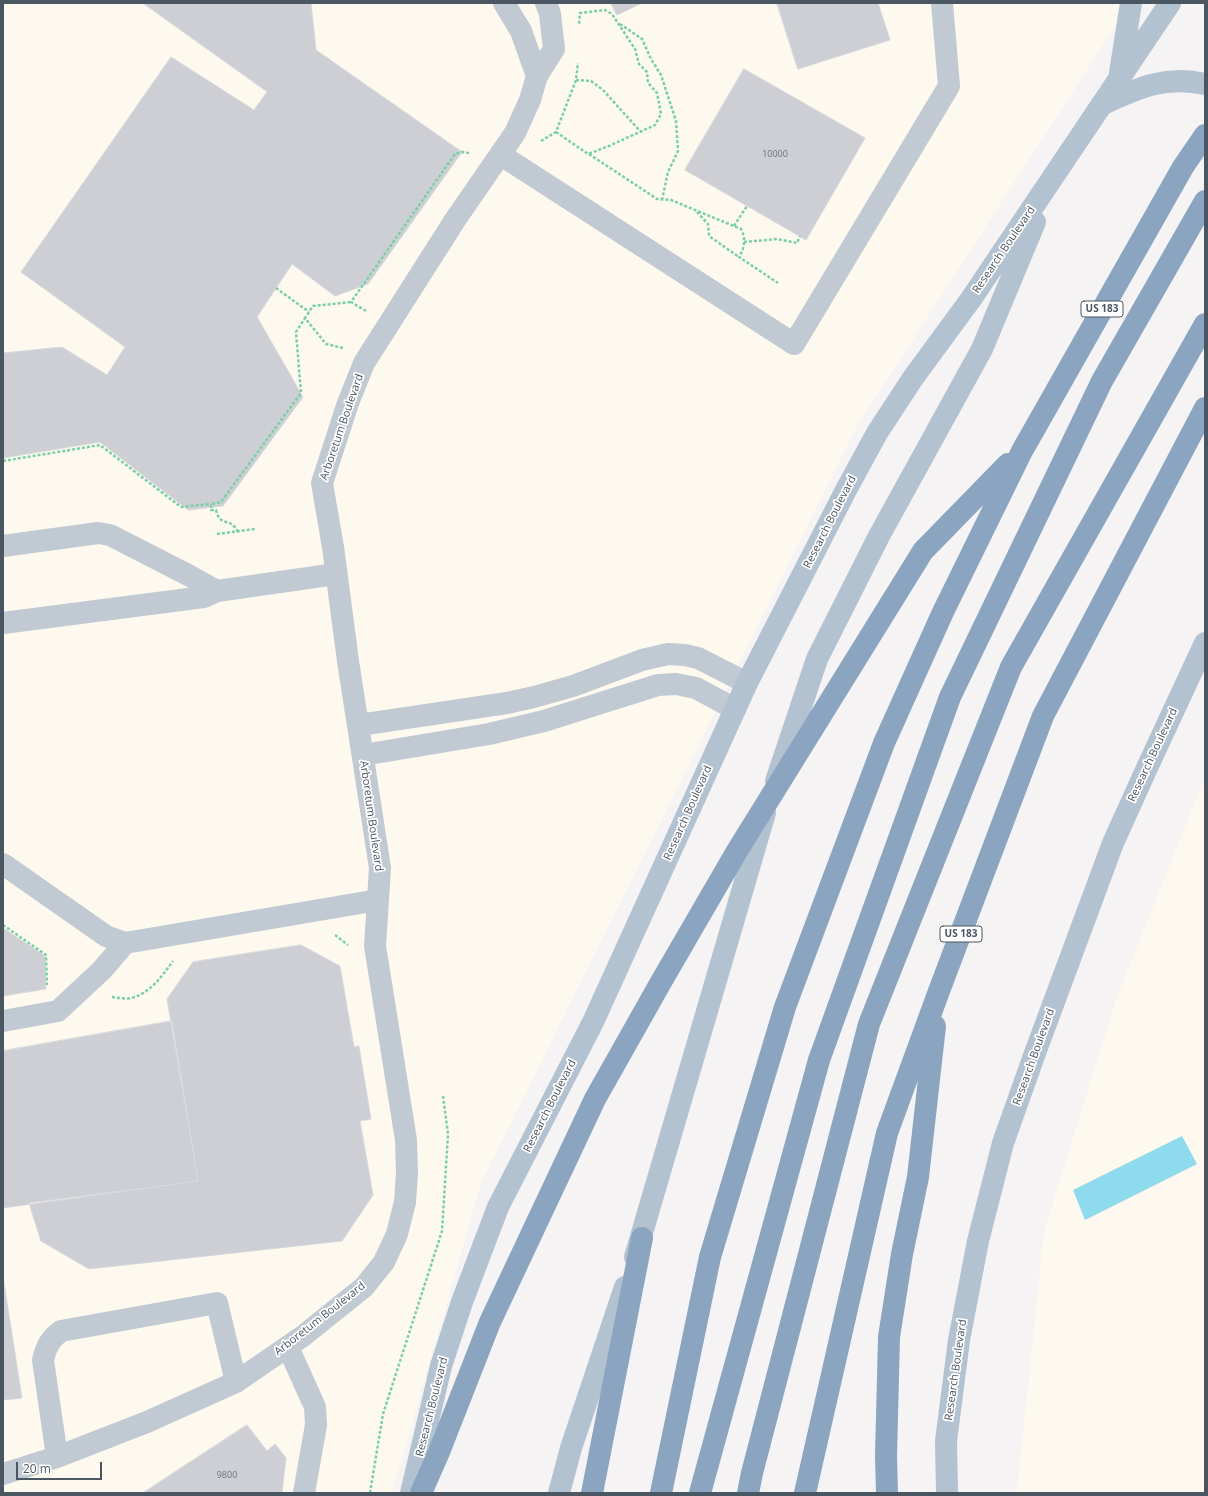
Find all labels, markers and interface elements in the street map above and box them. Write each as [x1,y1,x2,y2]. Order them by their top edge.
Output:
house number: 10000 [762,149,788,159]
street label: Research Boulevard [970,204,1038,296]
road number: US 183 [1081,301,1123,317]
street label: Arboretum Boulevard [318,372,366,482]
street label: Research Boulevard [801,474,859,570]
street label: Research Boulevard [1125,706,1181,804]
street label: Arboretum Boulevard [357,760,385,872]
street label: Research Boulevard [661,764,715,862]
road number: US 183 [940,926,982,942]
street label: Research Boulevard [1010,1007,1058,1107]
street label: Research Boulevard [521,1058,579,1154]
street label: Arboretum Boulevard [272,1279,368,1359]
street label: Research Boulevard [942,1319,970,1421]
street label: Research Boulevard [413,1356,451,1458]
scale bar [18,1454,104,1480]
text: 20 m [23,1460,51,1477]
house number: 9800 [217,1470,237,1480]

